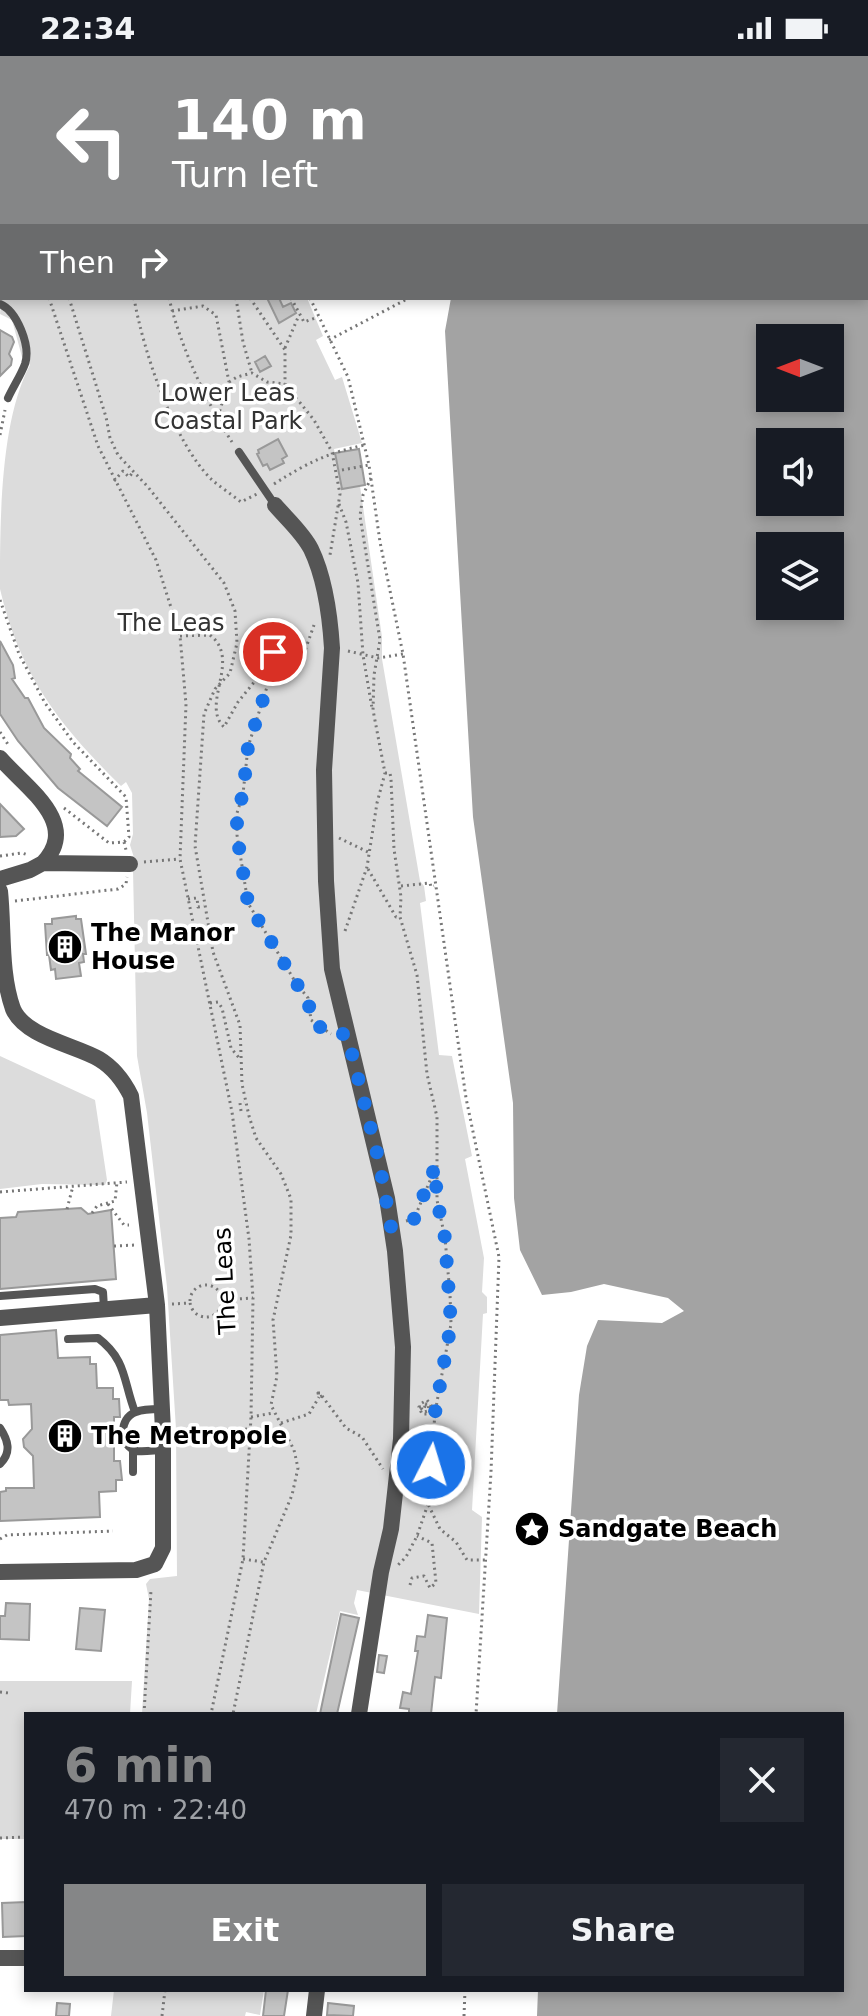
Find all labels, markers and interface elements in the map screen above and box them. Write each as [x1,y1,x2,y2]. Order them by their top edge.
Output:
text: 22:34 [40,11,136,46]
text: 140 m [172,87,367,152]
icon: left [40,88,144,192]
text: Turn left [172,154,318,195]
icon: right [131,240,175,284]
text: Then [40,245,115,280]
north arrow [756,324,844,412]
map controls [756,324,844,620]
park label: Lower Leas Coastal Park [154,379,303,435]
button: sound [756,428,844,516]
button: layers [756,532,844,620]
park label: The Leas [116,609,225,637]
pin [239,618,307,686]
icon: arrive [251,630,295,674]
place label: The Manor House [91,919,235,975]
building icon: The Manor House [46,928,84,966]
street label: The Leas [208,1227,242,1336]
building icon: The Metropole [46,1417,84,1455]
place label: The Metropole [91,1422,287,1450]
position arrow [389,1423,473,1507]
place icon: Sandgate Beach [513,1510,551,1548]
place label: Sandgate Beach [558,1515,777,1543]
text: 6 min [64,1737,215,1793]
button: close [720,1738,804,1822]
text: 470 m · 22:40 [64,1795,247,1825]
button: Exit [64,1884,426,1976]
button: Share [442,1884,804,1976]

